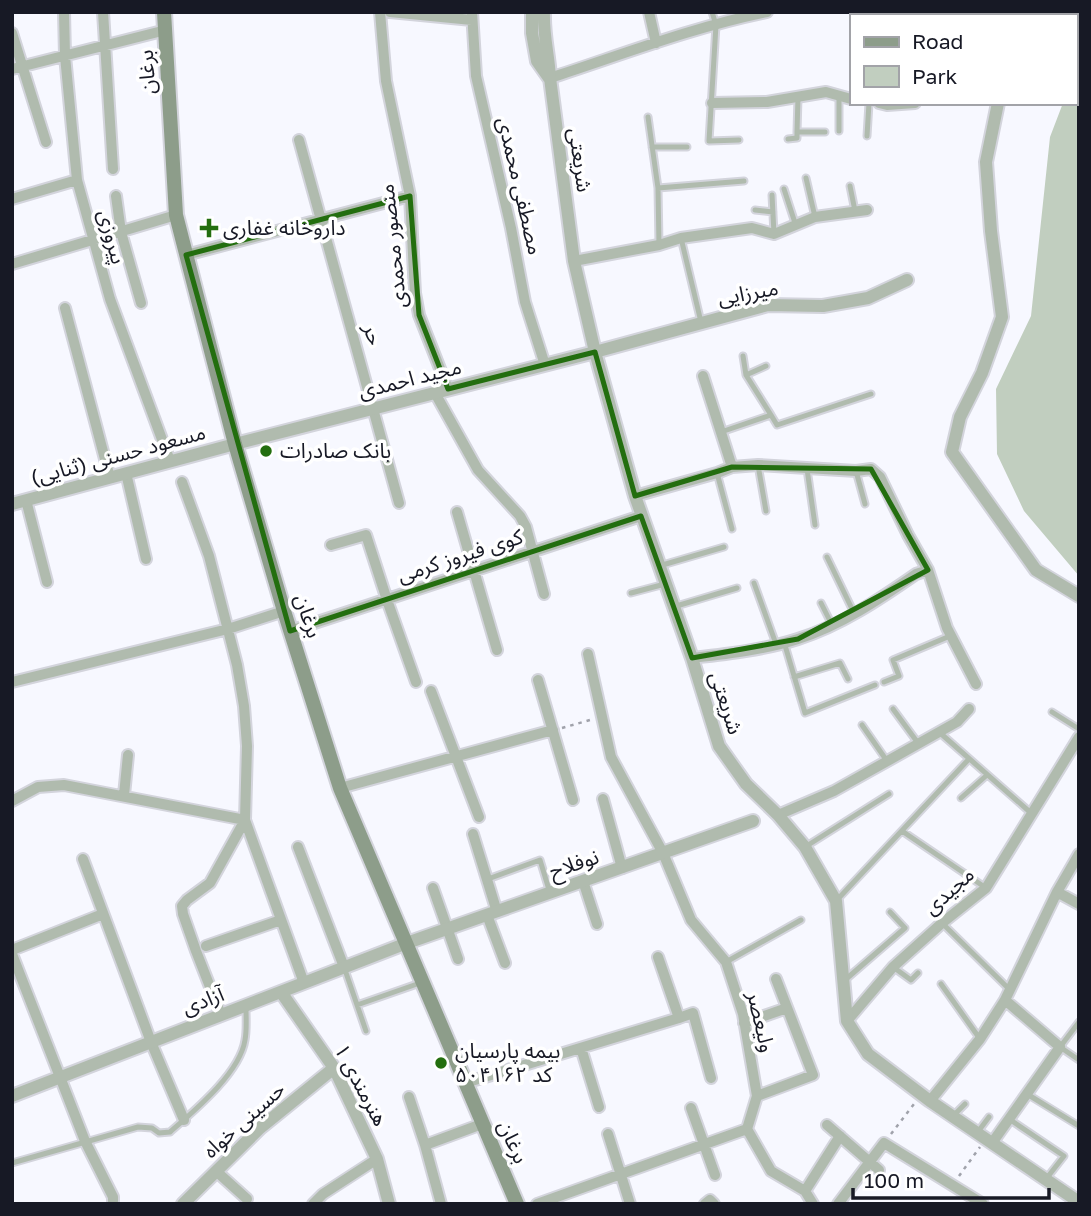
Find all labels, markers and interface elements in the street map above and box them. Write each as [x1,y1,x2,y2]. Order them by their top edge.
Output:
legend [850,14,1077,105]
text: Road [912,28,963,54]
street label: برغان [132,49,160,95]
text: Park [912,63,958,89]
street label: مصطفی محمدی [492,114,549,257]
street label: شریعتی [564,126,598,194]
street label: منصور محمدی [373,183,411,309]
street label: پیروزی [92,207,133,267]
place label: داروخانه غفاری [223,214,345,240]
marker: داروخانه غفاری [201,220,217,236]
street label: میرزایی [715,274,780,310]
street label: حر [358,320,389,348]
street label: مجید احمدی [356,353,464,403]
street label: مسعود حسنی (ثنایی) [27,418,208,490]
place label: بانک صادرات [280,437,391,463]
marker: بانک صادرات [258,443,274,459]
street label: کوی فیروز کرمی [394,522,526,588]
street label: برغان [290,591,328,641]
street label: شریعتی [705,668,749,737]
street label: نوفلاح [545,842,603,886]
street label: مجیدی [918,861,979,920]
street label: آزادی [178,980,228,1020]
street label: ولیعصر [742,988,782,1055]
place label: بیمه پارسیان کد ۵۰۴۱۶۲ [455,1037,560,1087]
street label: هنرمندی ۱ [329,1039,394,1130]
marker: بیمه پارسیان کد ۵۰۴۱۶۲ [433,1055,449,1071]
street label: حسینی خواه [197,1076,290,1163]
street label: برغان [493,1116,535,1167]
scale bar [853,1156,1049,1200]
text: 100 m [864,1167,924,1193]

